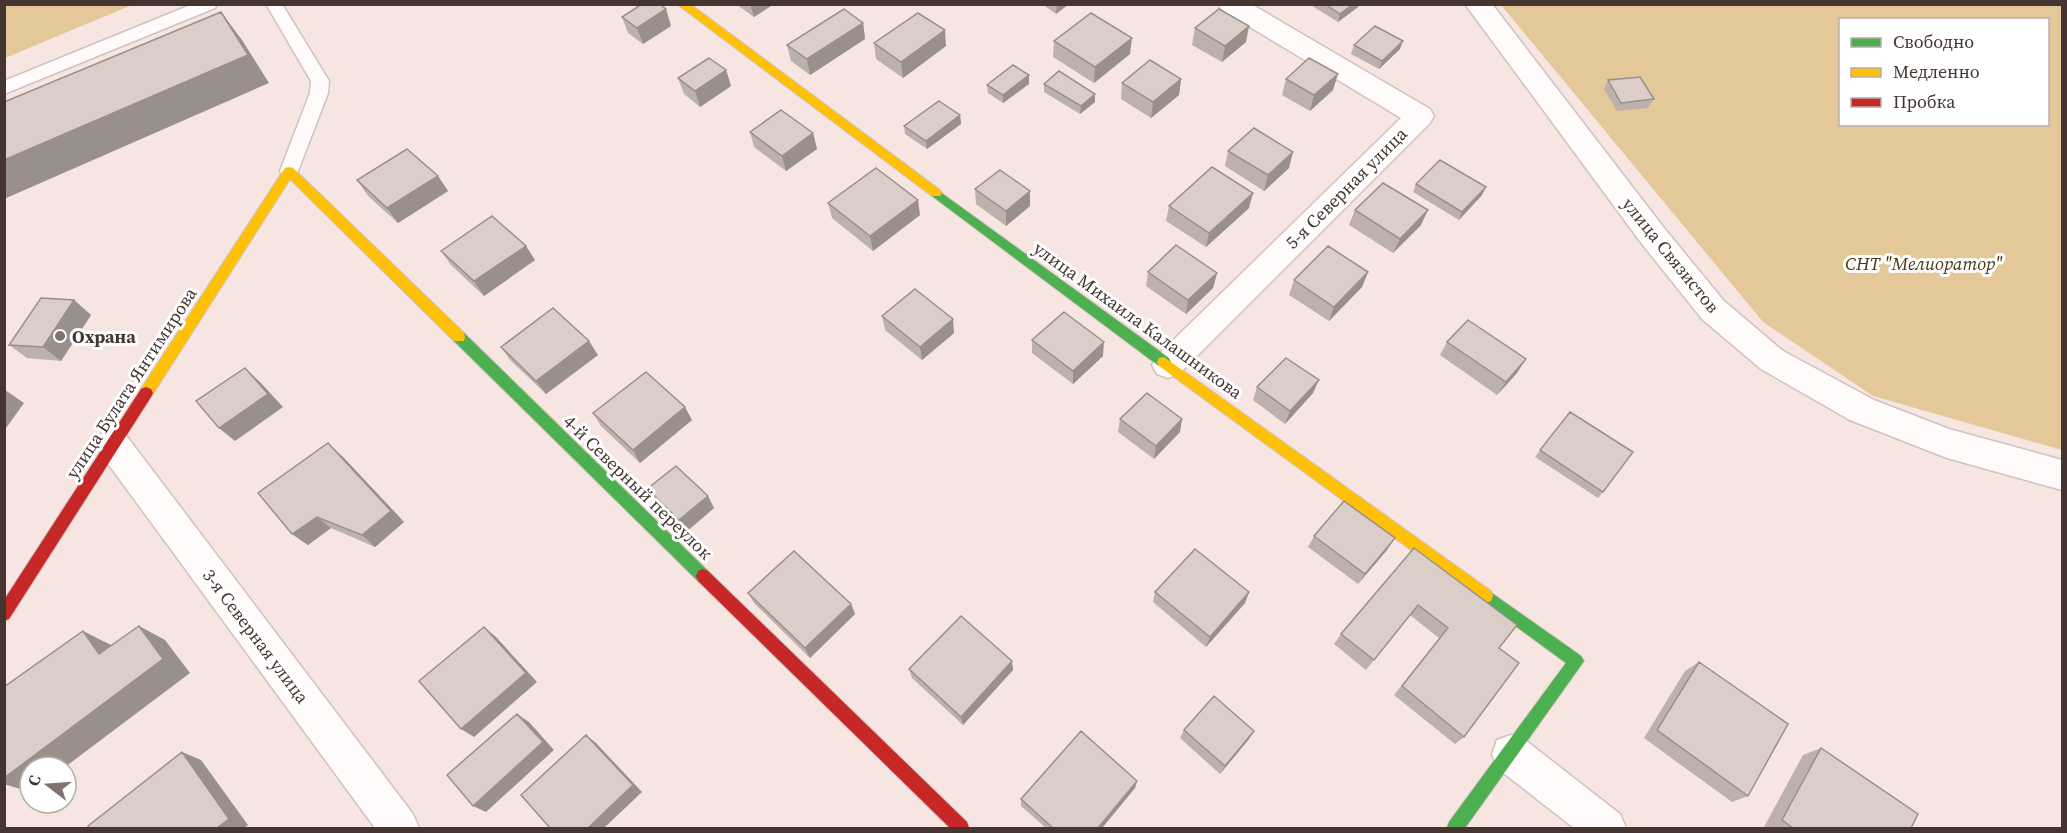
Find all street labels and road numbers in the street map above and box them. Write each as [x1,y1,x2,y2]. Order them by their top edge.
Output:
street label: 5-я Северная улица [1280,121,1413,254]
street label: улица Связистов [1617,192,1725,318]
street label: улица Михаила Калашникова [1028,236,1248,405]
street label: улица Булата Янтимирова [60,282,203,484]
street label: 4-й Северный переулок [558,409,718,565]
street label: 3-я Северная улица [197,564,315,709]

